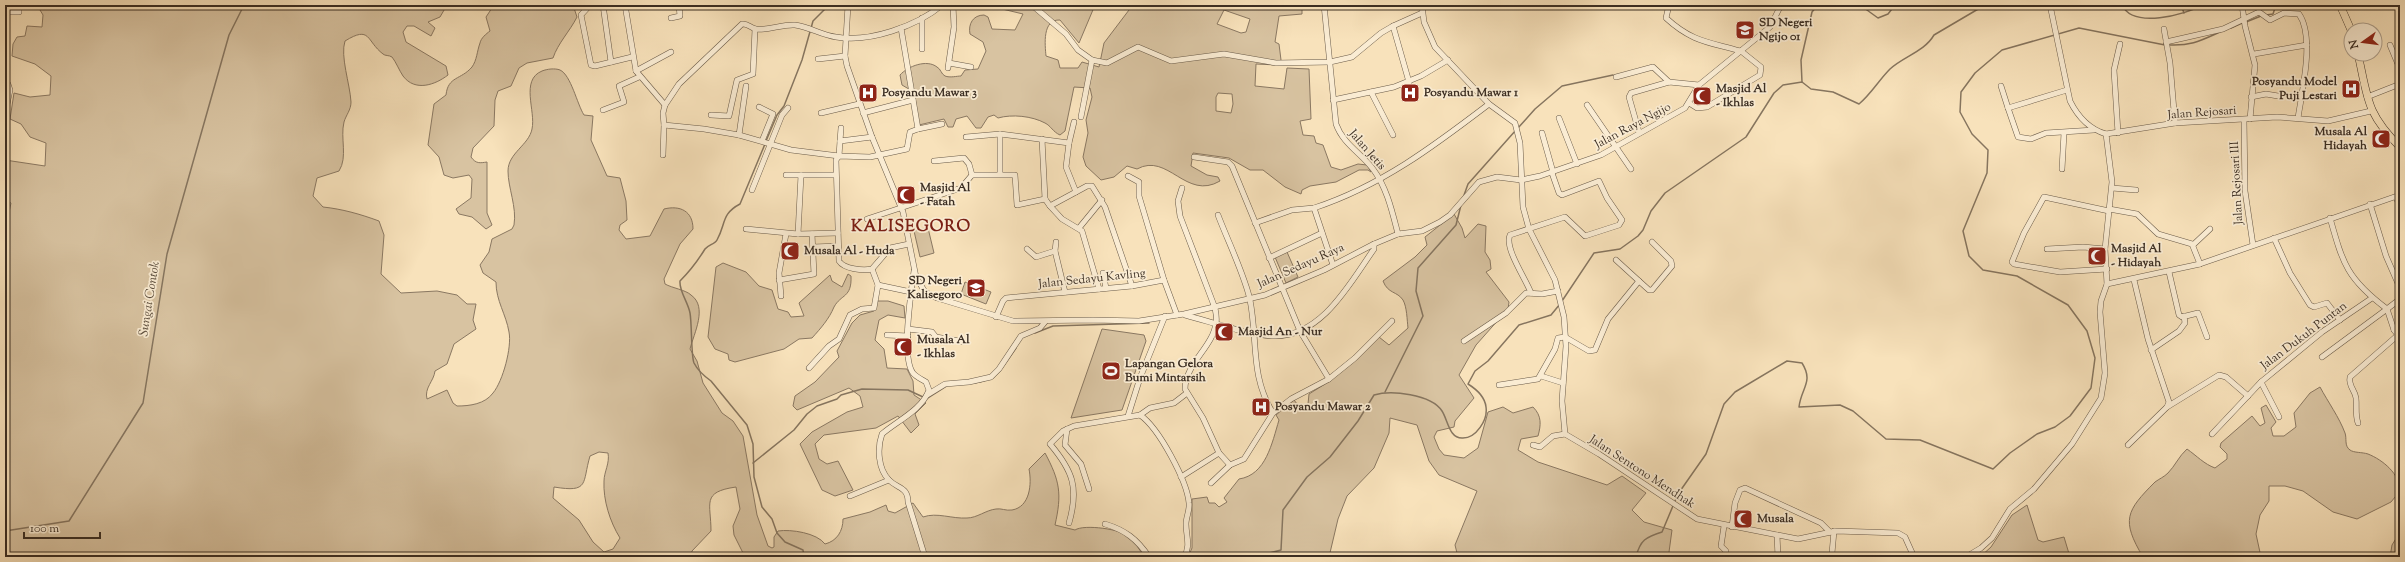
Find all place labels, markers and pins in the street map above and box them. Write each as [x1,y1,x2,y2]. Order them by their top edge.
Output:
place label: SD Negeri Ngijo 01 [1758,14,1813,46]
school or university icon: SD Negeri Ngijo 01 [1734,19,1756,41]
place label: Posyandu Model Puji Lestari [2251,73,2338,105]
hospital icon: Posyandu Model Puji Lestari [2340,78,2362,100]
place label: Masjid Al - Ikhlas [1715,80,1767,112]
hospital icon: Posyandu Mawar 3 [857,82,879,104]
hospital icon: Posyandu Mawar 1 [1399,82,1421,104]
place label: Posyandu Mawar 3 [881,84,977,102]
place label: Posyandu Mawar 1 [1423,84,1519,102]
mosque icon: Masjid Al - Ikhlas [1691,85,1713,107]
place label: Musala Al Hidayah [2313,123,2368,155]
mosque icon: Musala Al Hidayah [2370,128,2392,150]
place label: Masjid Al - Fatah [919,179,971,211]
mosque icon: Masjid Al - Fatah [895,184,917,206]
mosque icon: Musala Al - Huda [779,240,801,262]
place label: Masjid Al - Hidayah [2110,240,2162,272]
place label: Musala Al - Huda [803,242,895,260]
mosque icon: Masjid Al - Hidayah [2086,245,2108,267]
place label: SD Negeri Kalisegoro [906,272,963,304]
school or university icon: SD Negeri Kalisegoro [965,277,987,299]
mosque icon: Masjid An - Nur [1213,321,1235,343]
place label: Masjid An - Nur [1237,323,1323,341]
place label: Musala Al - Ikhlas [916,331,970,363]
mosque icon: Musala Al - Ikhlas [892,336,914,358]
place label: Lapangan Gelora Bumi Mintarsih [1124,355,1213,387]
sports icon: Lapangan Gelora Bumi Mintarsih [1100,360,1122,382]
hospital icon: Posyandu Mawar 2 [1250,396,1272,418]
place label: Posyandu Mawar 2 [1274,398,1371,416]
mosque icon: Musala [1732,508,1754,530]
place label: Musala [1756,510,1794,528]

